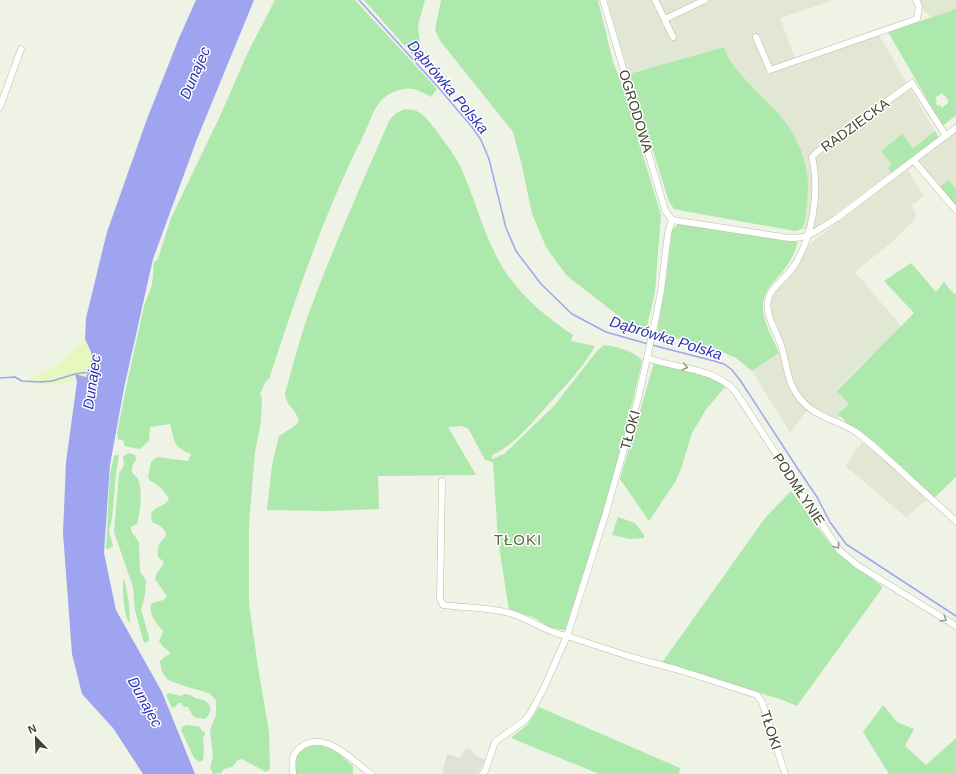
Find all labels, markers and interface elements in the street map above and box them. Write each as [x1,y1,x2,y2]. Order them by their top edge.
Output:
water label: Dąbrówka Polska [404,37,492,137]
water label: Dunajec [176,44,213,101]
street label: OGRODOWA [616,68,656,155]
street label: RADZIECKA [818,95,893,155]
water label: Dąbrówka Polska [608,312,724,363]
water label: Dunajec [79,353,104,410]
one-way arrow [682,363,688,371]
street label: TŁOKI [617,408,643,452]
street label: PODMŁYNIE [770,450,828,528]
district label: TŁOKI [494,531,542,548]
one-way arrow [832,541,839,548]
one-way arrow [940,614,947,621]
water label: Dunajec [125,674,166,730]
street label: TŁOKI [757,708,785,752]
north arrow [16,718,56,758]
text: N [26,722,38,736]

